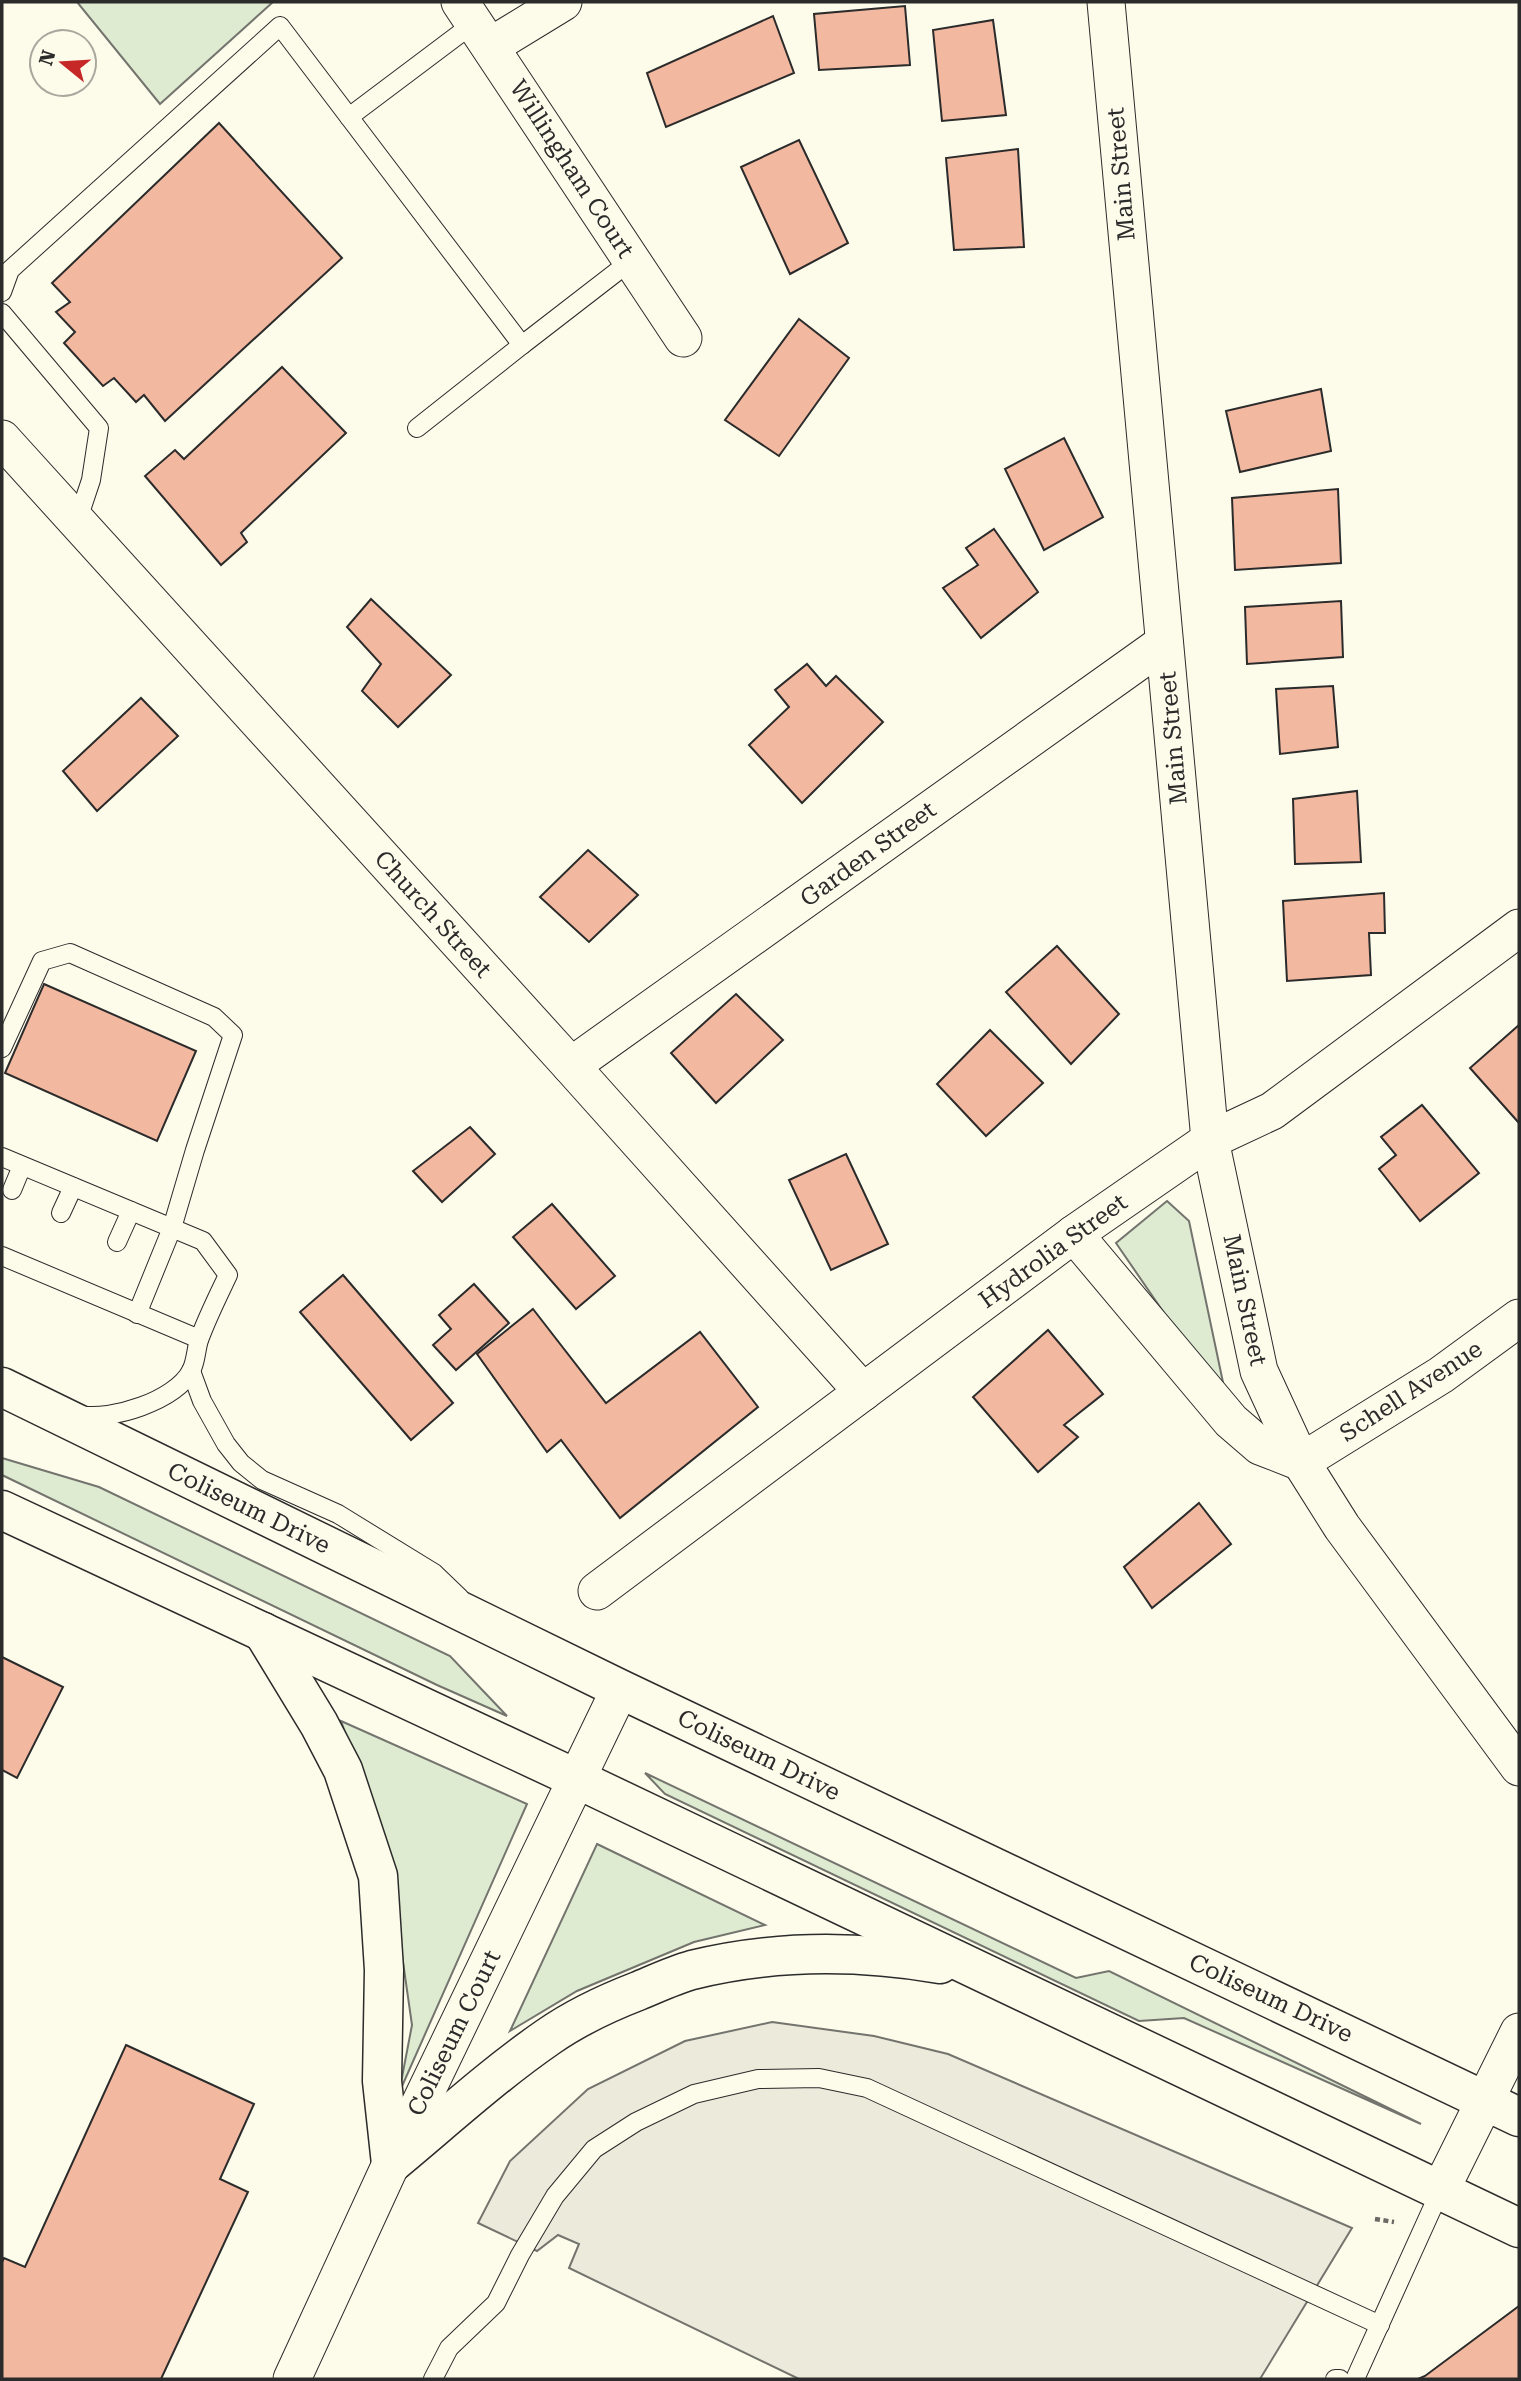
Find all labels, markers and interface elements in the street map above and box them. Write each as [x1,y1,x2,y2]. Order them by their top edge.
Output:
north arrow [28,28,98,98]
text: N [34,47,61,68]
street label: Willingham Court [504,75,640,263]
street label: Main Street [1101,106,1141,242]
street label: Main Street [1153,670,1193,806]
street label: Garden Street [795,795,941,913]
street label: Church Street [369,845,497,983]
street label: Hydrolia Street [973,1188,1133,1314]
street label: Main Street [1217,1232,1273,1368]
street label: Schell Avenue [1335,1335,1487,1447]
street label: Coliseum Drive [163,1457,335,1559]
street label: Coliseum Drive [673,1704,845,1806]
street label: Coliseum Court [402,1946,506,2120]
street label: Coliseum Drive [1185,1948,1357,2048]

